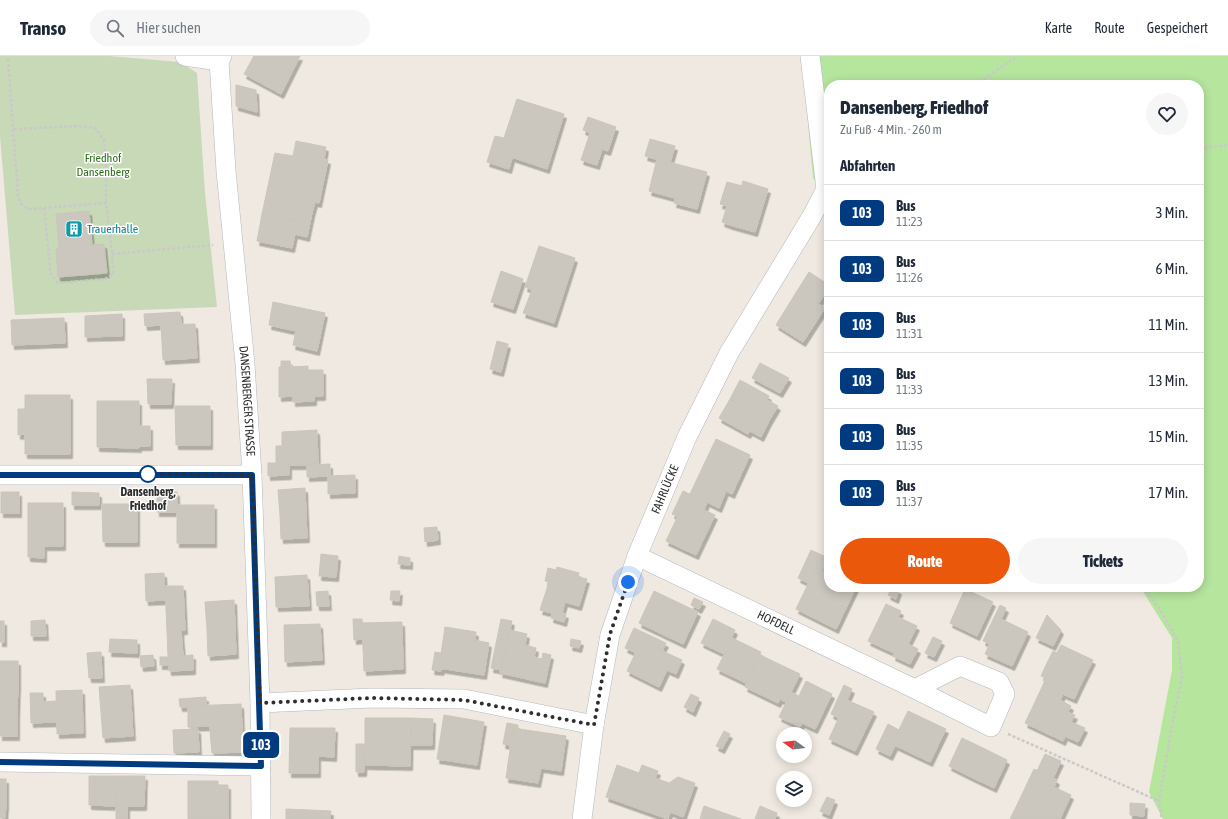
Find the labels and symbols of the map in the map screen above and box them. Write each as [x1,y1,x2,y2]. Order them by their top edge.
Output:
park label: Friedhof Dansenberg [76,151,130,179]
building icon: Trauerhalle [64,219,84,239]
place label: Trauerhalle [87,222,138,236]
street label: DANSENBERGER STRASSE [236,345,258,456]
street label: FAHRLÜCKE [649,463,681,516]
marker: Dansenberg, Friedhof [139,465,157,483]
place label: Dansenberg, Friedhof [120,485,176,513]
your location [618,572,638,592]
street label: HOFDELL [755,608,797,638]
north arrow [776,727,812,763]
line badge: 103 [238,732,284,758]

